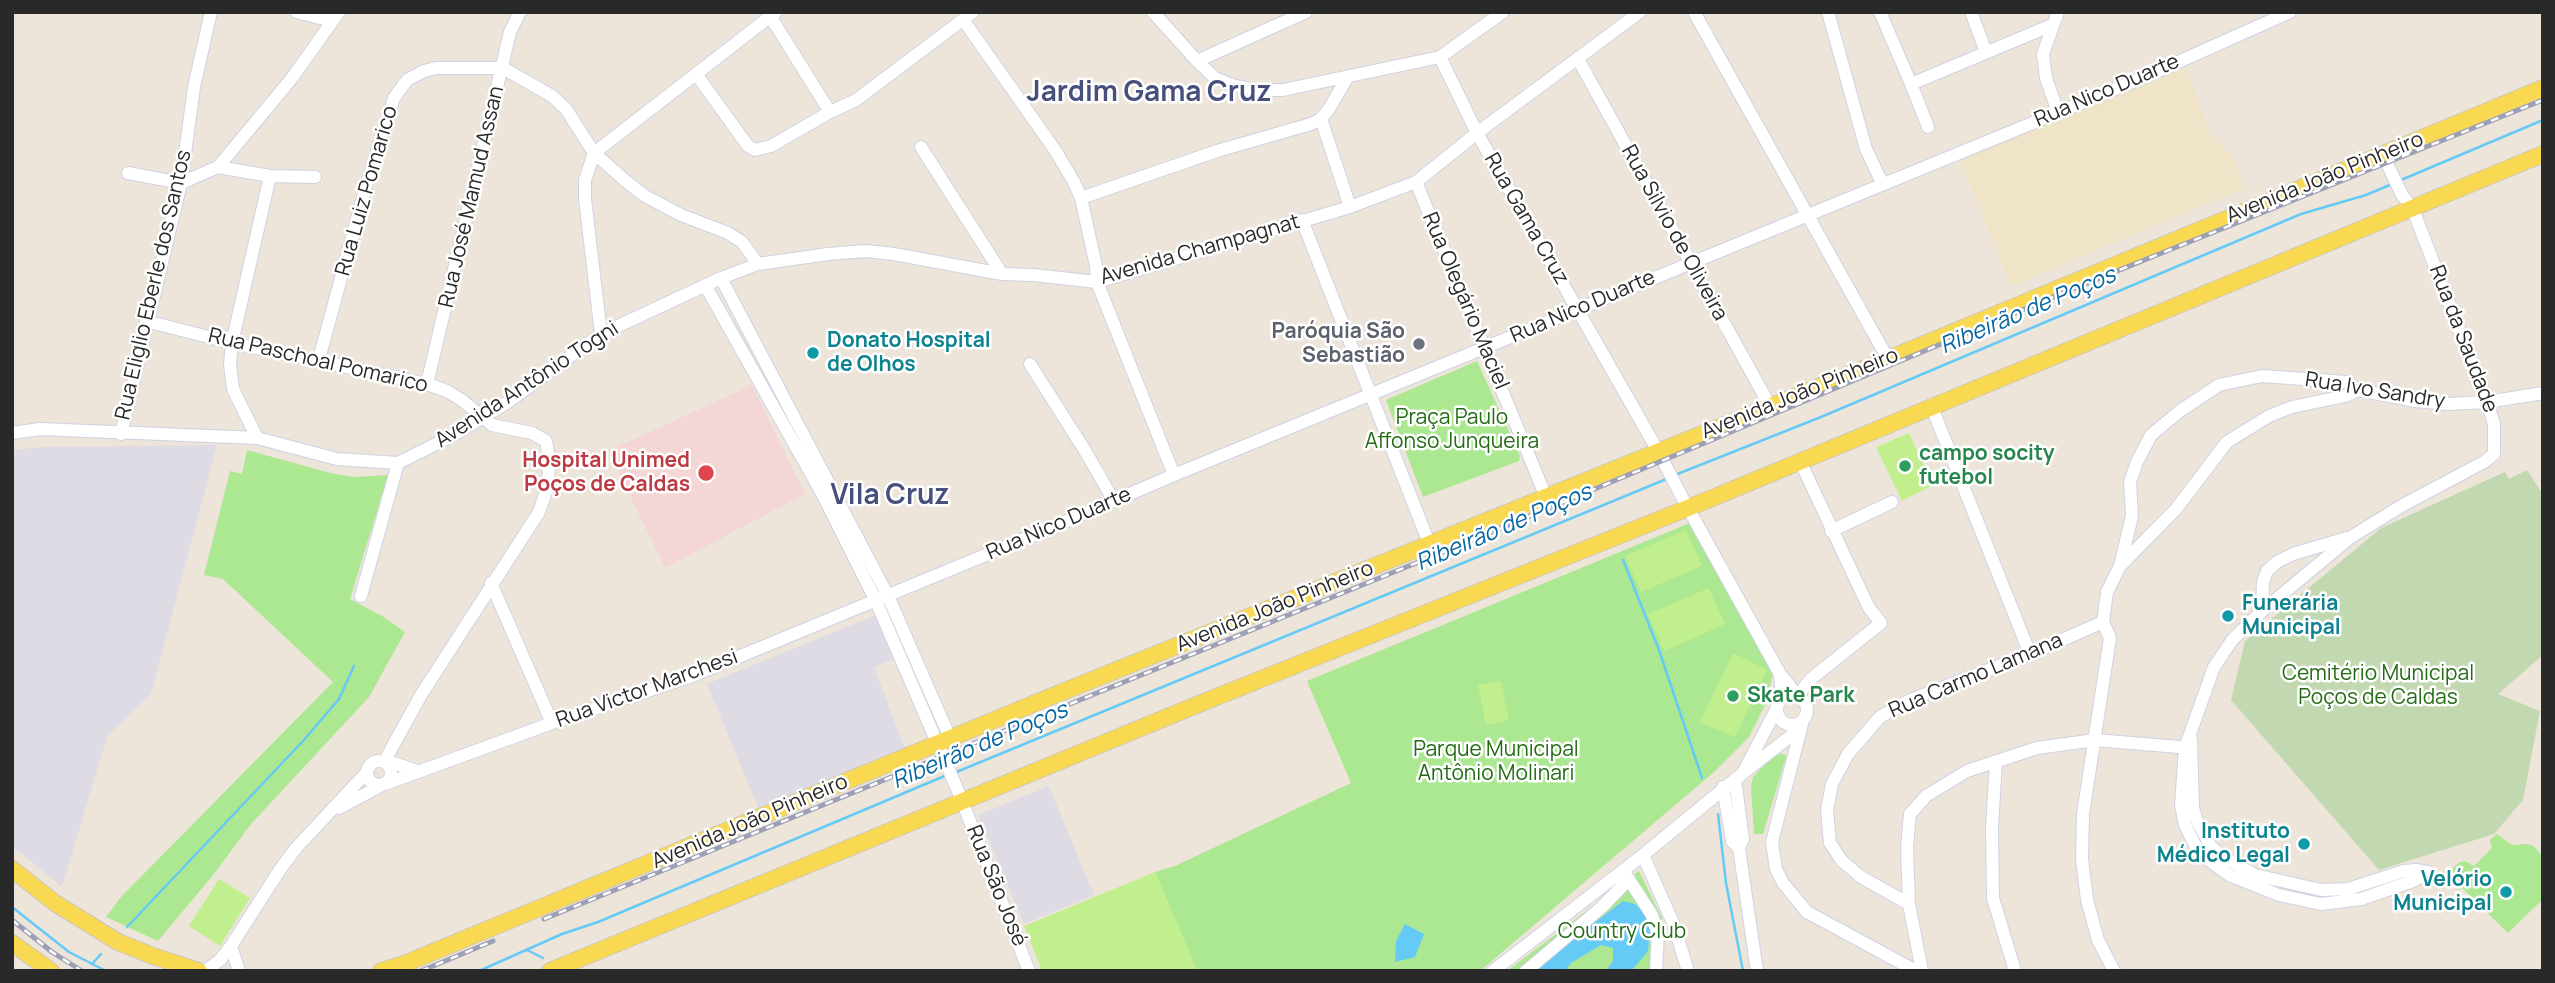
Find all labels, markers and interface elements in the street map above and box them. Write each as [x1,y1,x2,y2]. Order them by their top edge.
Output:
street label: Rua Nico Duarte [2031,49,2183,133]
district label: Jardim Gama Cruz [1027,76,1271,110]
street label: Rua José Mamud Assan [434,84,510,310]
street label: Rua Luiz Pomarico [331,103,403,279]
street label: Avenida João Pinheiro [2223,127,2427,229]
street label: Rua Silvio de Oliveira [1615,141,1733,325]
street label: Rua Eliglio Eberle dos Santos [111,148,197,422]
street label: Rua Gama Cruz [1478,149,1574,289]
street label: Avenida Champagnat [1097,209,1303,291]
street label: Rua Olegário Maciel [1416,209,1514,393]
water label: Ribeirão de Poços [1936,262,2120,360]
street label: Rua da Saudade [2423,262,2503,416]
street label: Rua Nico Duarte [1507,265,1659,349]
street label: Avenida Antônio Togni [431,316,623,454]
place label: Paróquia São Sebastião [1271,319,1405,369]
street label: Rua Paschoal Pomarico [206,323,430,399]
place label: Donato Hospital de Olhos [827,328,991,378]
marker: Paróquia São Sebastião [1411,336,1427,352]
street label: Avenida João Pinheiro [1698,343,1902,445]
marker: Donato Hospital de Olhos [805,345,821,361]
street label: Rua Ivo Sandry [2303,368,2447,414]
park label: Praça Paulo Affonso Junqueira [1365,405,1539,455]
place label: campo socity futebol [1919,441,2055,491]
place label: Hospital Unimed Poços de Caldas [522,448,690,498]
marker: campo socity futebol [1897,458,1913,474]
marker: Hospital Unimed Poços de Caldas [696,463,716,483]
district label: Vila Cruz [830,479,950,513]
water label: Ribeirão de Poços [1412,479,1596,577]
street label: Rua Nico Duarte [983,482,1135,566]
street label: Avenida João Pinheiro [1173,556,1377,658]
place label: Funerária Municipal [2242,591,2341,641]
marker: Funerária Municipal [2220,608,2236,624]
street label: Rua Carmo Lamana [1885,628,2067,724]
street label: Rua Victor Marchesi [553,644,741,734]
park label: Cemitério Municipal Poços de Caldas [2282,661,2474,711]
place label: Skate Park [1747,683,1854,709]
marker: Skate Park [1725,688,1741,704]
water label: Ribeirão de Poços [888,697,1072,795]
park label: Parque Municipal Antônio Molinari [1413,737,1579,787]
street label: Avenida João Pinheiro [648,769,852,875]
place label: Instituto Médico Legal [2157,819,2290,869]
street label: Rua São José [960,822,1032,950]
marker: Instituto Médico Legal [2296,836,2312,852]
place label: Velório Municipal [2393,867,2492,917]
marker: Velório Municipal [2498,884,2514,900]
park label: Country Club [1558,919,1686,945]

